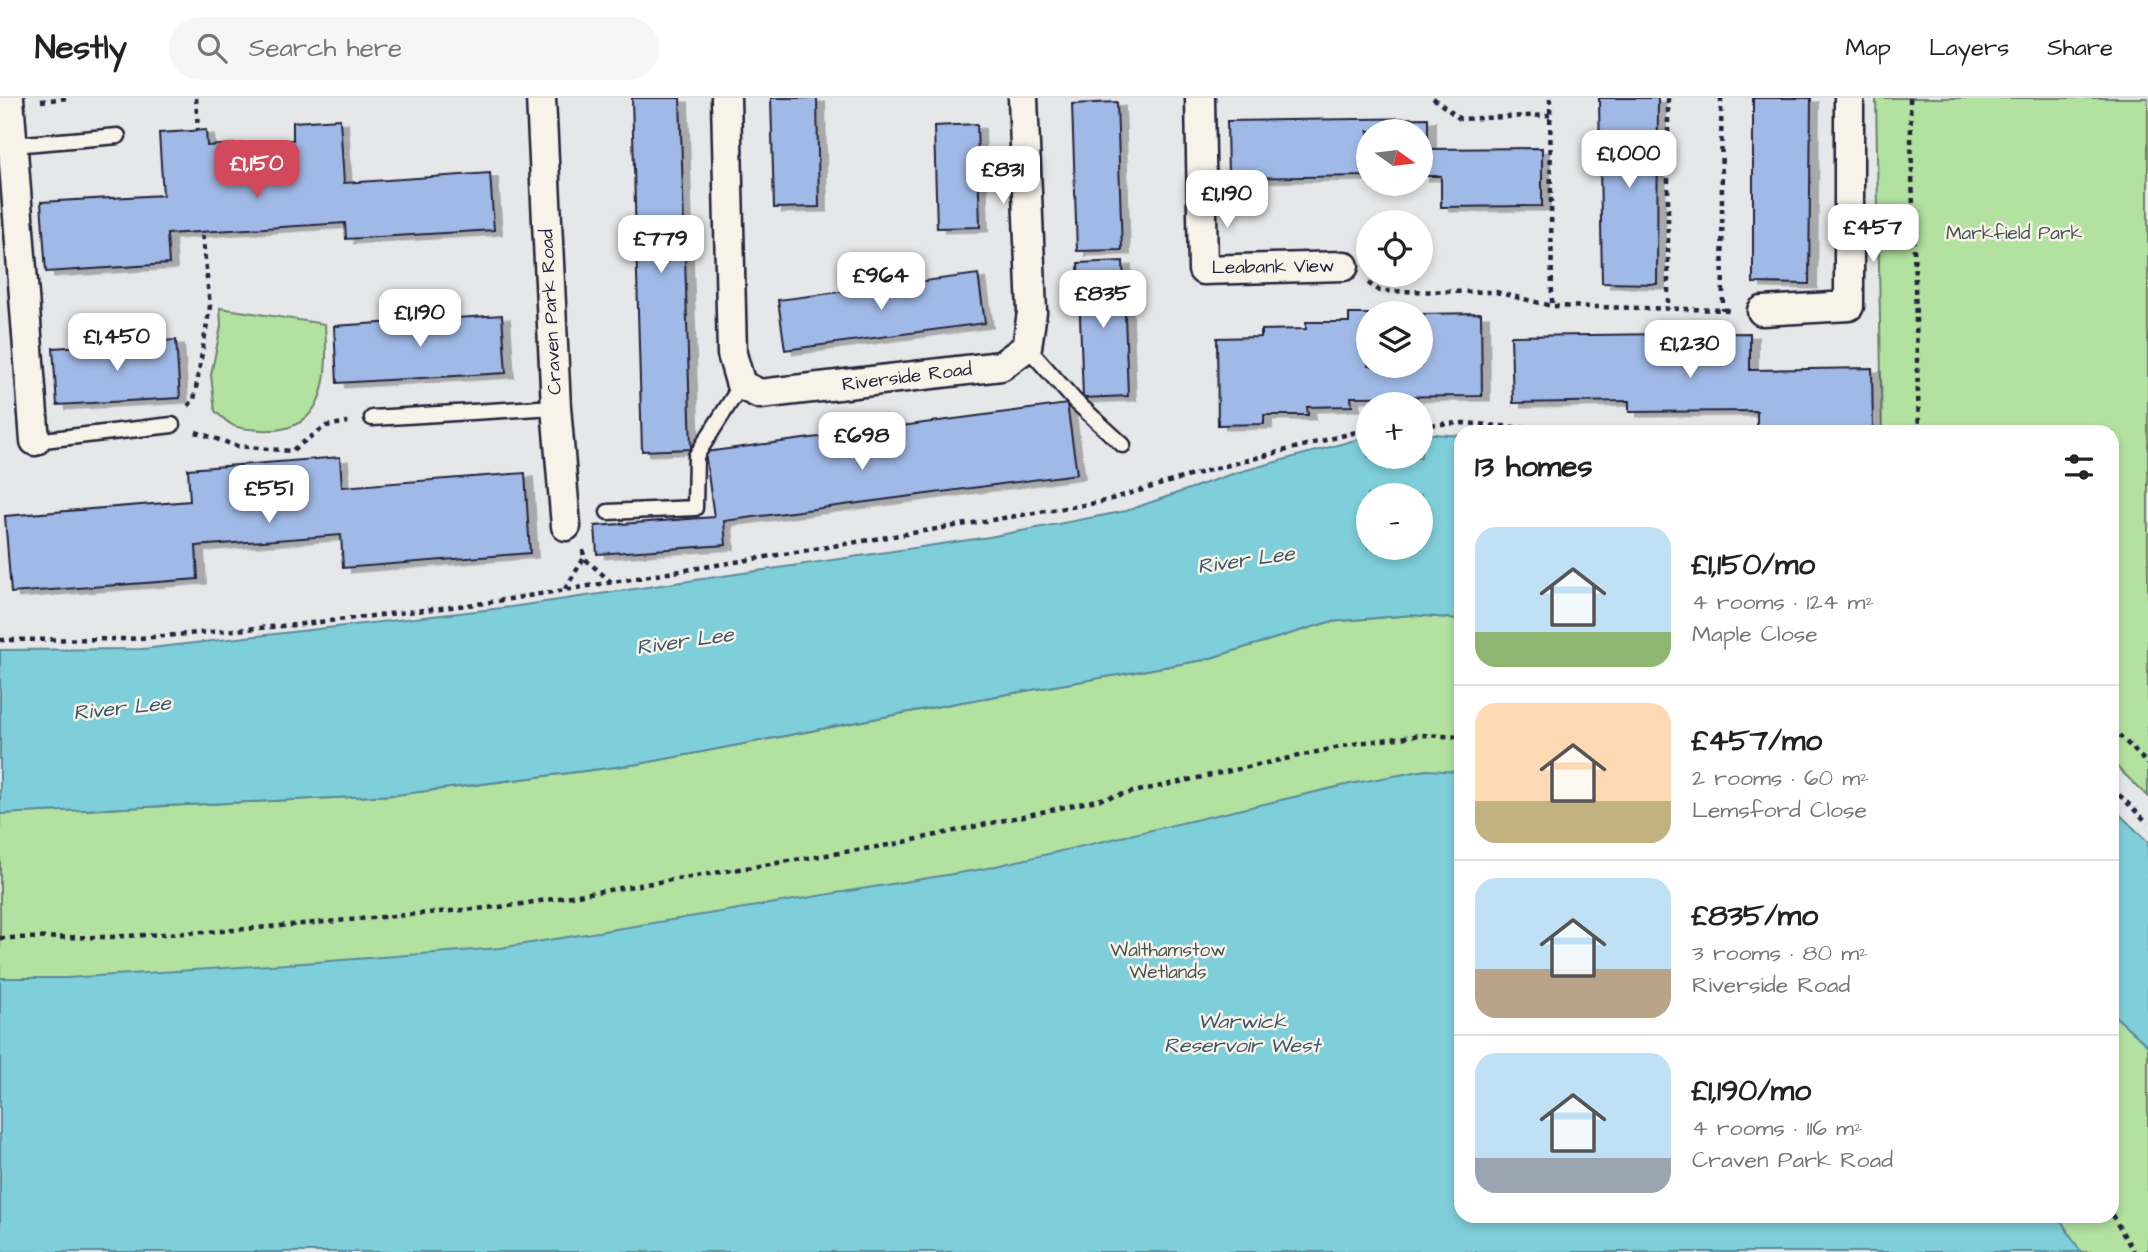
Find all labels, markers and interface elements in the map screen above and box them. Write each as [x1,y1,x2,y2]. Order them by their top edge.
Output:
search box [169,17,659,80]
text: Nestly [35,25,127,71]
icon: search [193,29,231,67]
text: Search here [249,30,402,66]
text: Map [1846,31,1891,65]
text: Layers [1929,31,2009,65]
text: Share [2047,31,2113,65]
north arrow [1356,119,1433,196]
map controls [1356,119,1433,560]
pin: £1,000 [1572,130,1686,190]
text: £1,000 [1598,137,1660,169]
pin: £1,150 [200,140,314,200]
pin: £831 [962,146,1044,206]
text: £1,150 [230,147,284,179]
text: £831 [982,153,1024,185]
pin: £1,190 [1170,170,1284,230]
text: £1,190 [1202,177,1252,209]
pin: £457 [1832,204,1914,264]
button: locate [1356,210,1433,287]
text: £457 [1844,211,1902,243]
pin: £779 [620,216,702,275]
park label: Markfield Park [1946,220,2082,247]
text: £779 [634,222,688,254]
street label: Craven Park Road [533,228,569,396]
pin: £964 [840,252,922,312]
street label: Leabank View [1211,252,1335,282]
text: £964 [853,259,909,291]
pin: £835 [1062,271,1144,330]
text: £835 [1075,277,1131,309]
pin: £1,190 [363,289,477,349]
text: £1,190 [395,296,445,328]
button: layers [1356,301,1433,378]
pin: £1,450 [60,314,174,373]
text: £1,450 [84,320,150,352]
pin: £1,230 [1633,320,1747,380]
text: £1,230 [1661,327,1719,359]
street label: Riverside Road [840,356,974,398]
button: + [1356,392,1433,469]
pin: £698 [821,412,903,472]
text: £698 [835,419,889,451]
text: 13 homes [1475,446,1592,488]
icon: filters [2060,448,2098,486]
pin: £551 [228,466,310,525]
text: £551 [245,472,293,504]
button: − [1356,483,1433,560]
water label: River Lee [1196,539,1298,581]
text: £1,150/mo [1692,544,1815,586]
icon: home [1531,555,1615,639]
text: 4 rooms · 124 m² [1692,586,1874,618]
text: Maple Close [1692,618,1818,650]
water label: River Lee [635,620,737,662]
water label: River Lee [72,688,174,728]
text: £457/mo [1692,720,1822,762]
icon: home [1531,731,1615,815]
text: 2 rooms · 60 m² [1692,762,1869,794]
text: Lemsford Close [1692,794,1867,826]
text: £835/mo [1692,895,1818,937]
icon: home [1531,906,1615,990]
park label: Walthamstow Wetlands [1110,937,1226,986]
text: 3 rooms · 80 m² [1692,937,1868,969]
text: Riverside Road [1692,969,1850,1001]
water label: Warwick Reservoir West [1164,1007,1322,1060]
text: £1,190/mo [1692,1070,1811,1112]
icon: home [1531,1081,1615,1165]
text: 4 rooms · 116 m² [1692,1112,1863,1144]
text: Craven Park Road [1692,1144,1893,1176]

